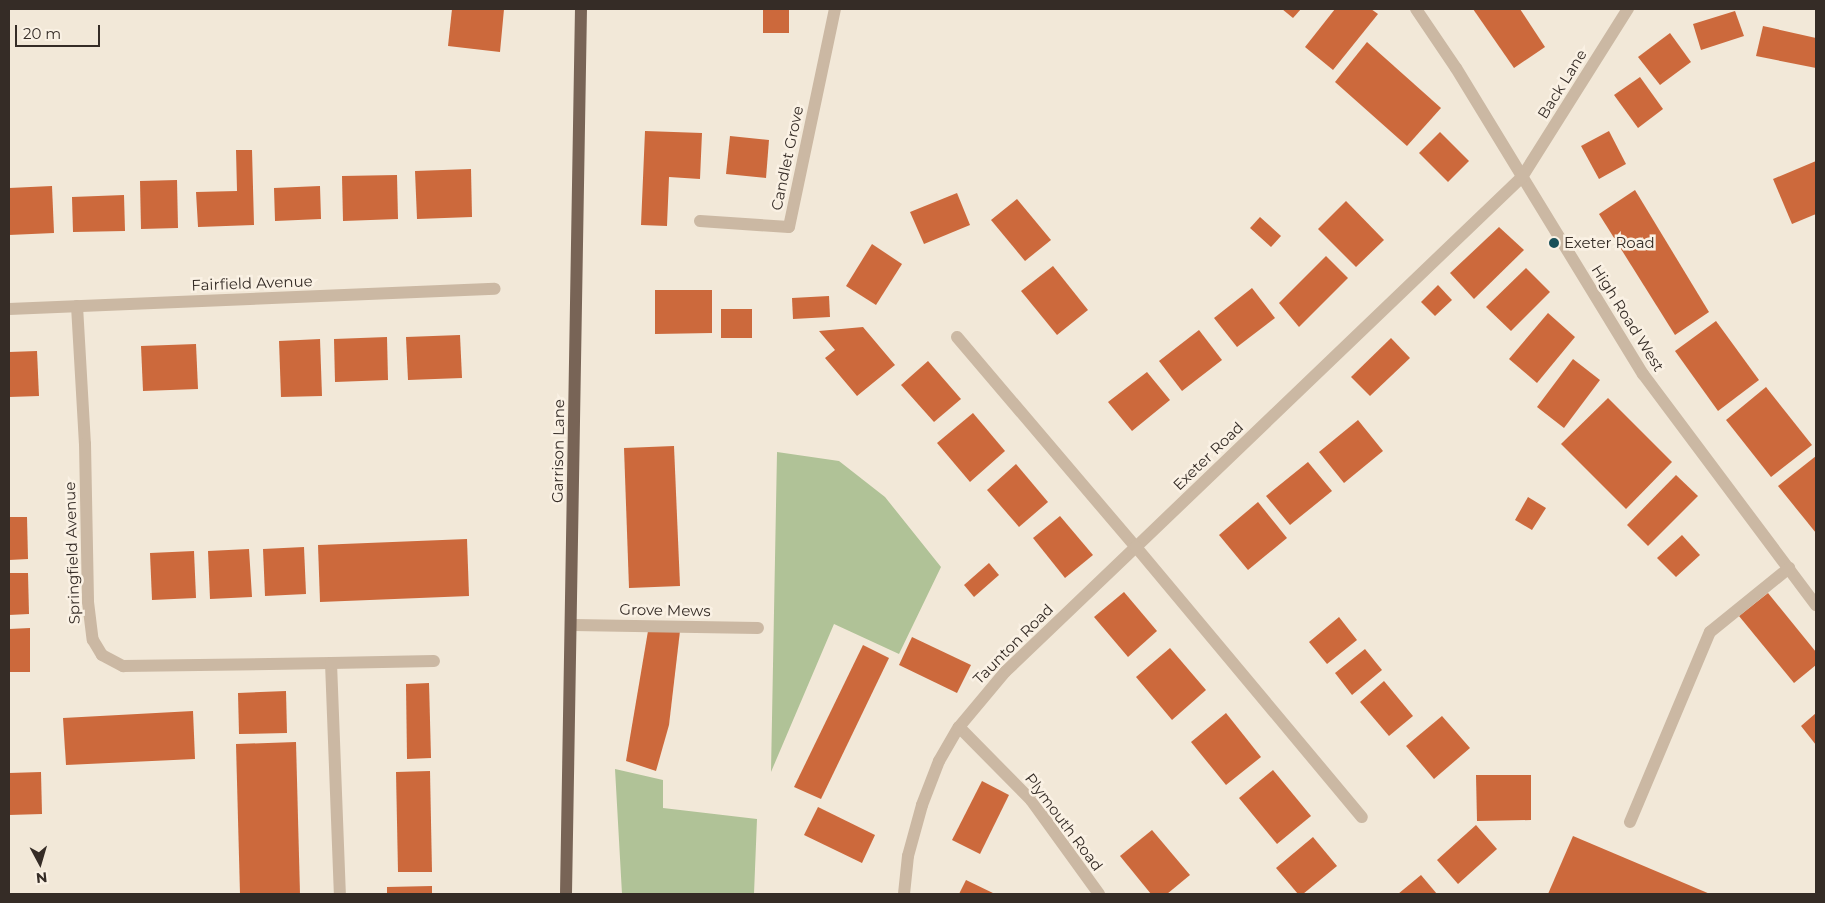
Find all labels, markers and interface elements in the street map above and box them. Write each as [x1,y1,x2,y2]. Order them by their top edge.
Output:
scale bar [18,15,102,47]
text: 20 m [23,24,61,43]
street label: Back Lane [1534,46,1590,122]
street label: Candlet Grove [767,104,807,212]
place label: Exeter Road [1564,234,1655,252]
marker: Exeter Road [1548,237,1560,249]
street label: High Road West [1588,261,1668,375]
street label: Fairfield Avenue [191,272,313,294]
street label: Garrison Lane [548,399,568,503]
street label: Exeter Road [1169,418,1247,494]
street label: Springfield Avenue [61,481,83,625]
street label: Grove Mews [619,600,711,620]
street label: Taunton Road [969,600,1057,688]
street label: Plymouth Road [1021,770,1107,874]
north arrow [15,838,65,888]
text: N [35,868,48,887]

